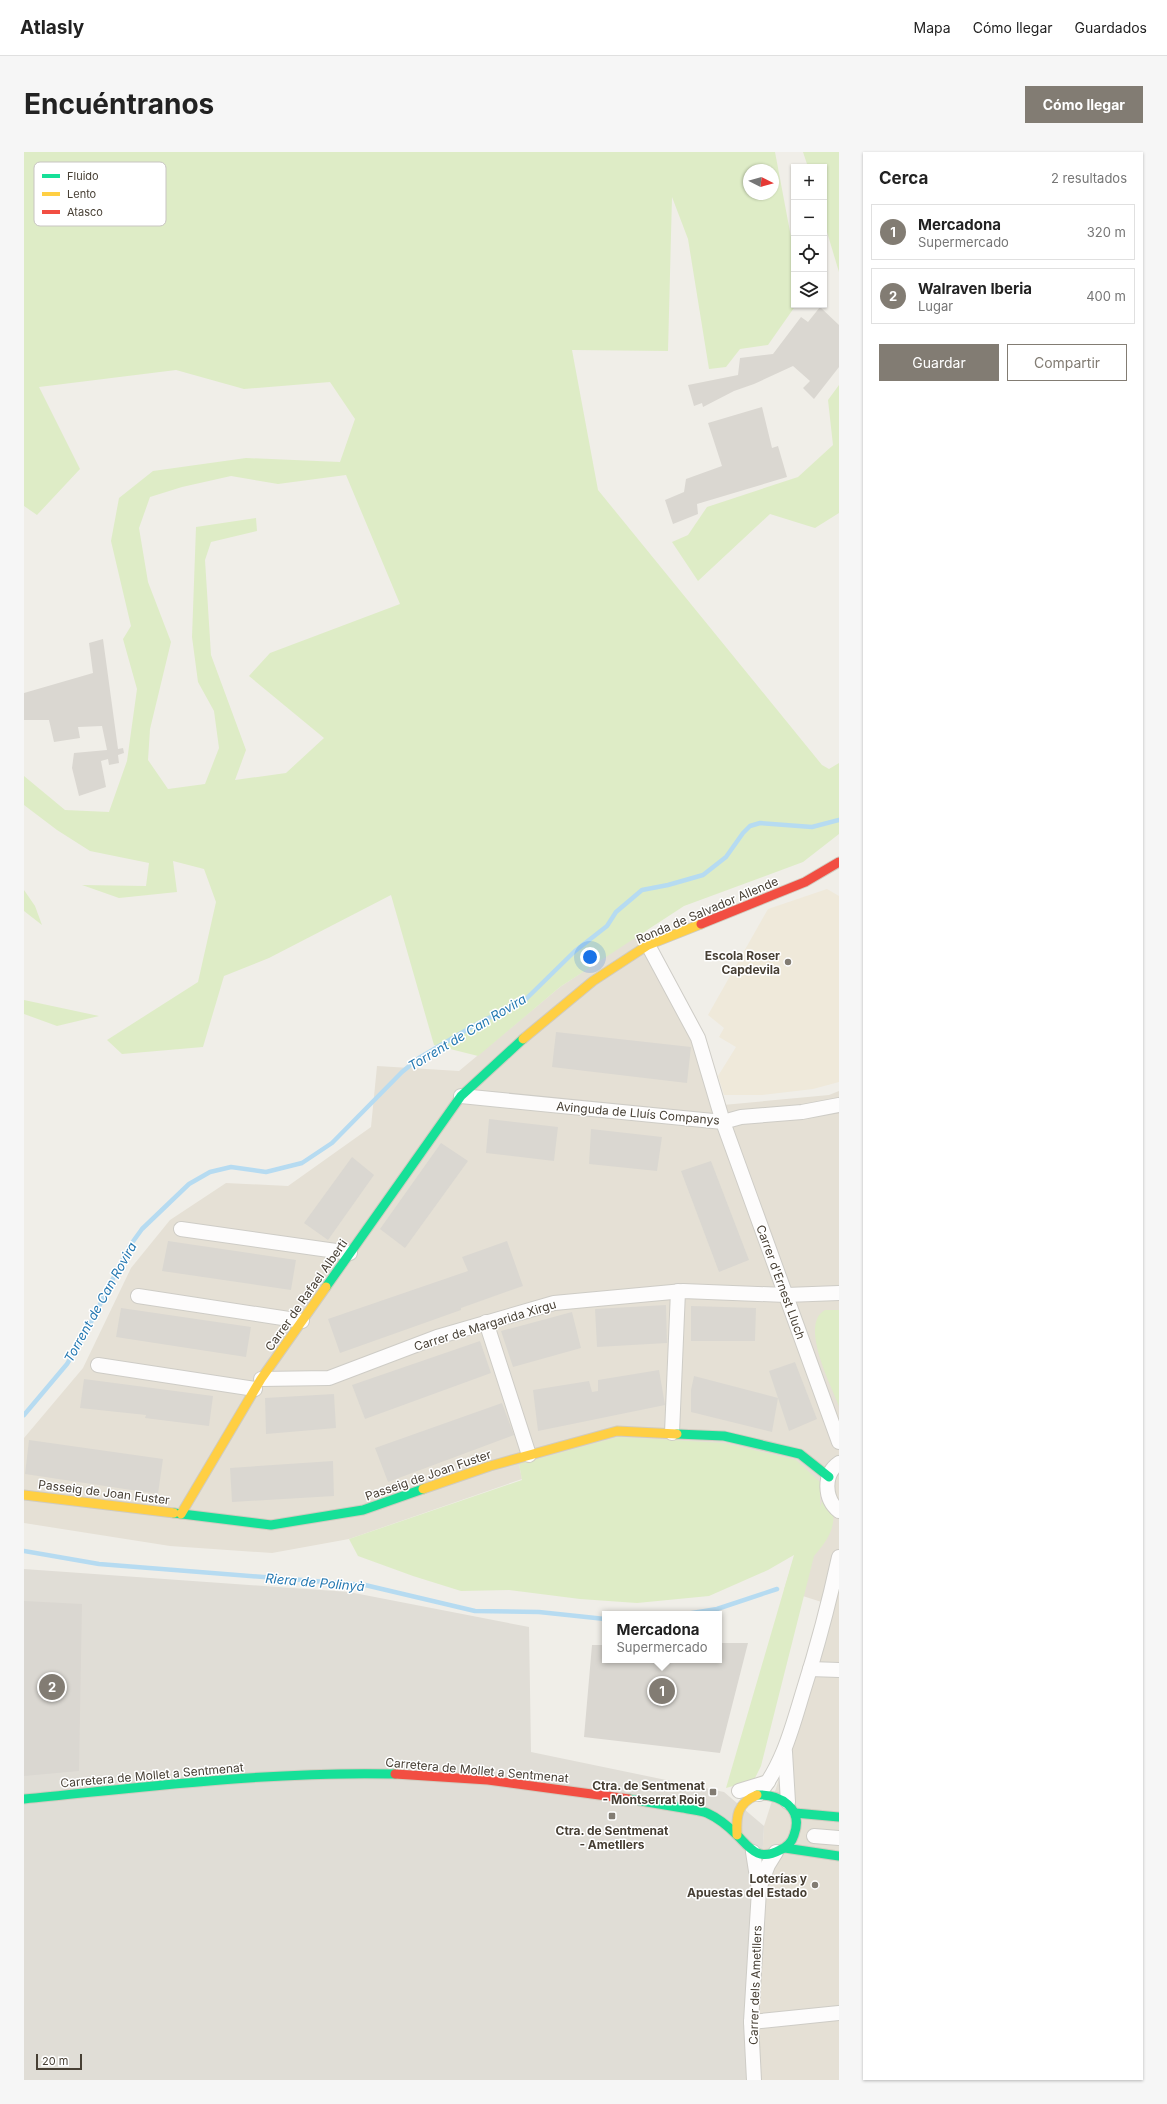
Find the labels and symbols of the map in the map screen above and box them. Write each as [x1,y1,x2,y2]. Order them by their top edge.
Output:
legend [34,162,166,226]
north arrow [743,164,779,200]
text: Fluido [67,169,99,183]
text: Lento [67,187,97,201]
text: Atasco [67,205,103,219]
street label: Ronda de Salvador Allende [634,873,780,947]
your location [580,947,600,967]
place label: Escola Roser Capdevila [705,948,780,977]
marker: Escola Roser Capdevila [783,957,793,967]
water label: Torrent de Can Rovira [405,990,529,1074]
street label: Avinguda de Lluís Companys [556,1098,720,1128]
street label: Carrer d'Ernest Lluch [753,1223,809,1341]
street label: Carrer de Rafael Alberti [262,1236,350,1354]
water label: Torrent de Can Rovira [60,1239,140,1365]
street label: Carrer de Margarida Xirgu [412,1296,558,1354]
street label: Passeig de Joan Fuster [363,1446,493,1504]
street label: Passeig de Joan Fuster [37,1476,171,1508]
water label: Riera de Polinyà [265,1570,365,1594]
pin: 2 [39,1672,65,1702]
pin: 1 [649,1676,675,1706]
street label: Carretera de Mollet a Sentmenat [385,1755,569,1785]
street label: Carretera de Mollet a Sentmenat [60,1760,244,1790]
place label: Ctra. de Sentmenat - Montserrat Roig [592,1778,706,1807]
marker: Ctra. de Sentmenat - Montserrat Roig [708,1787,718,1797]
marker: Ctra. de Sentmenat - Ametllers [607,1811,617,1821]
place label: Ctra. de Sentmenat - Ametllers [556,1823,669,1852]
place label: Loterías y Apuestas del Estado [687,1871,808,1900]
marker: Loterías y Apuestas del Estado [810,1880,820,1890]
street label: Carrer dels Ametllers [745,1925,765,2045]
scale bar [36,2052,82,2071]

